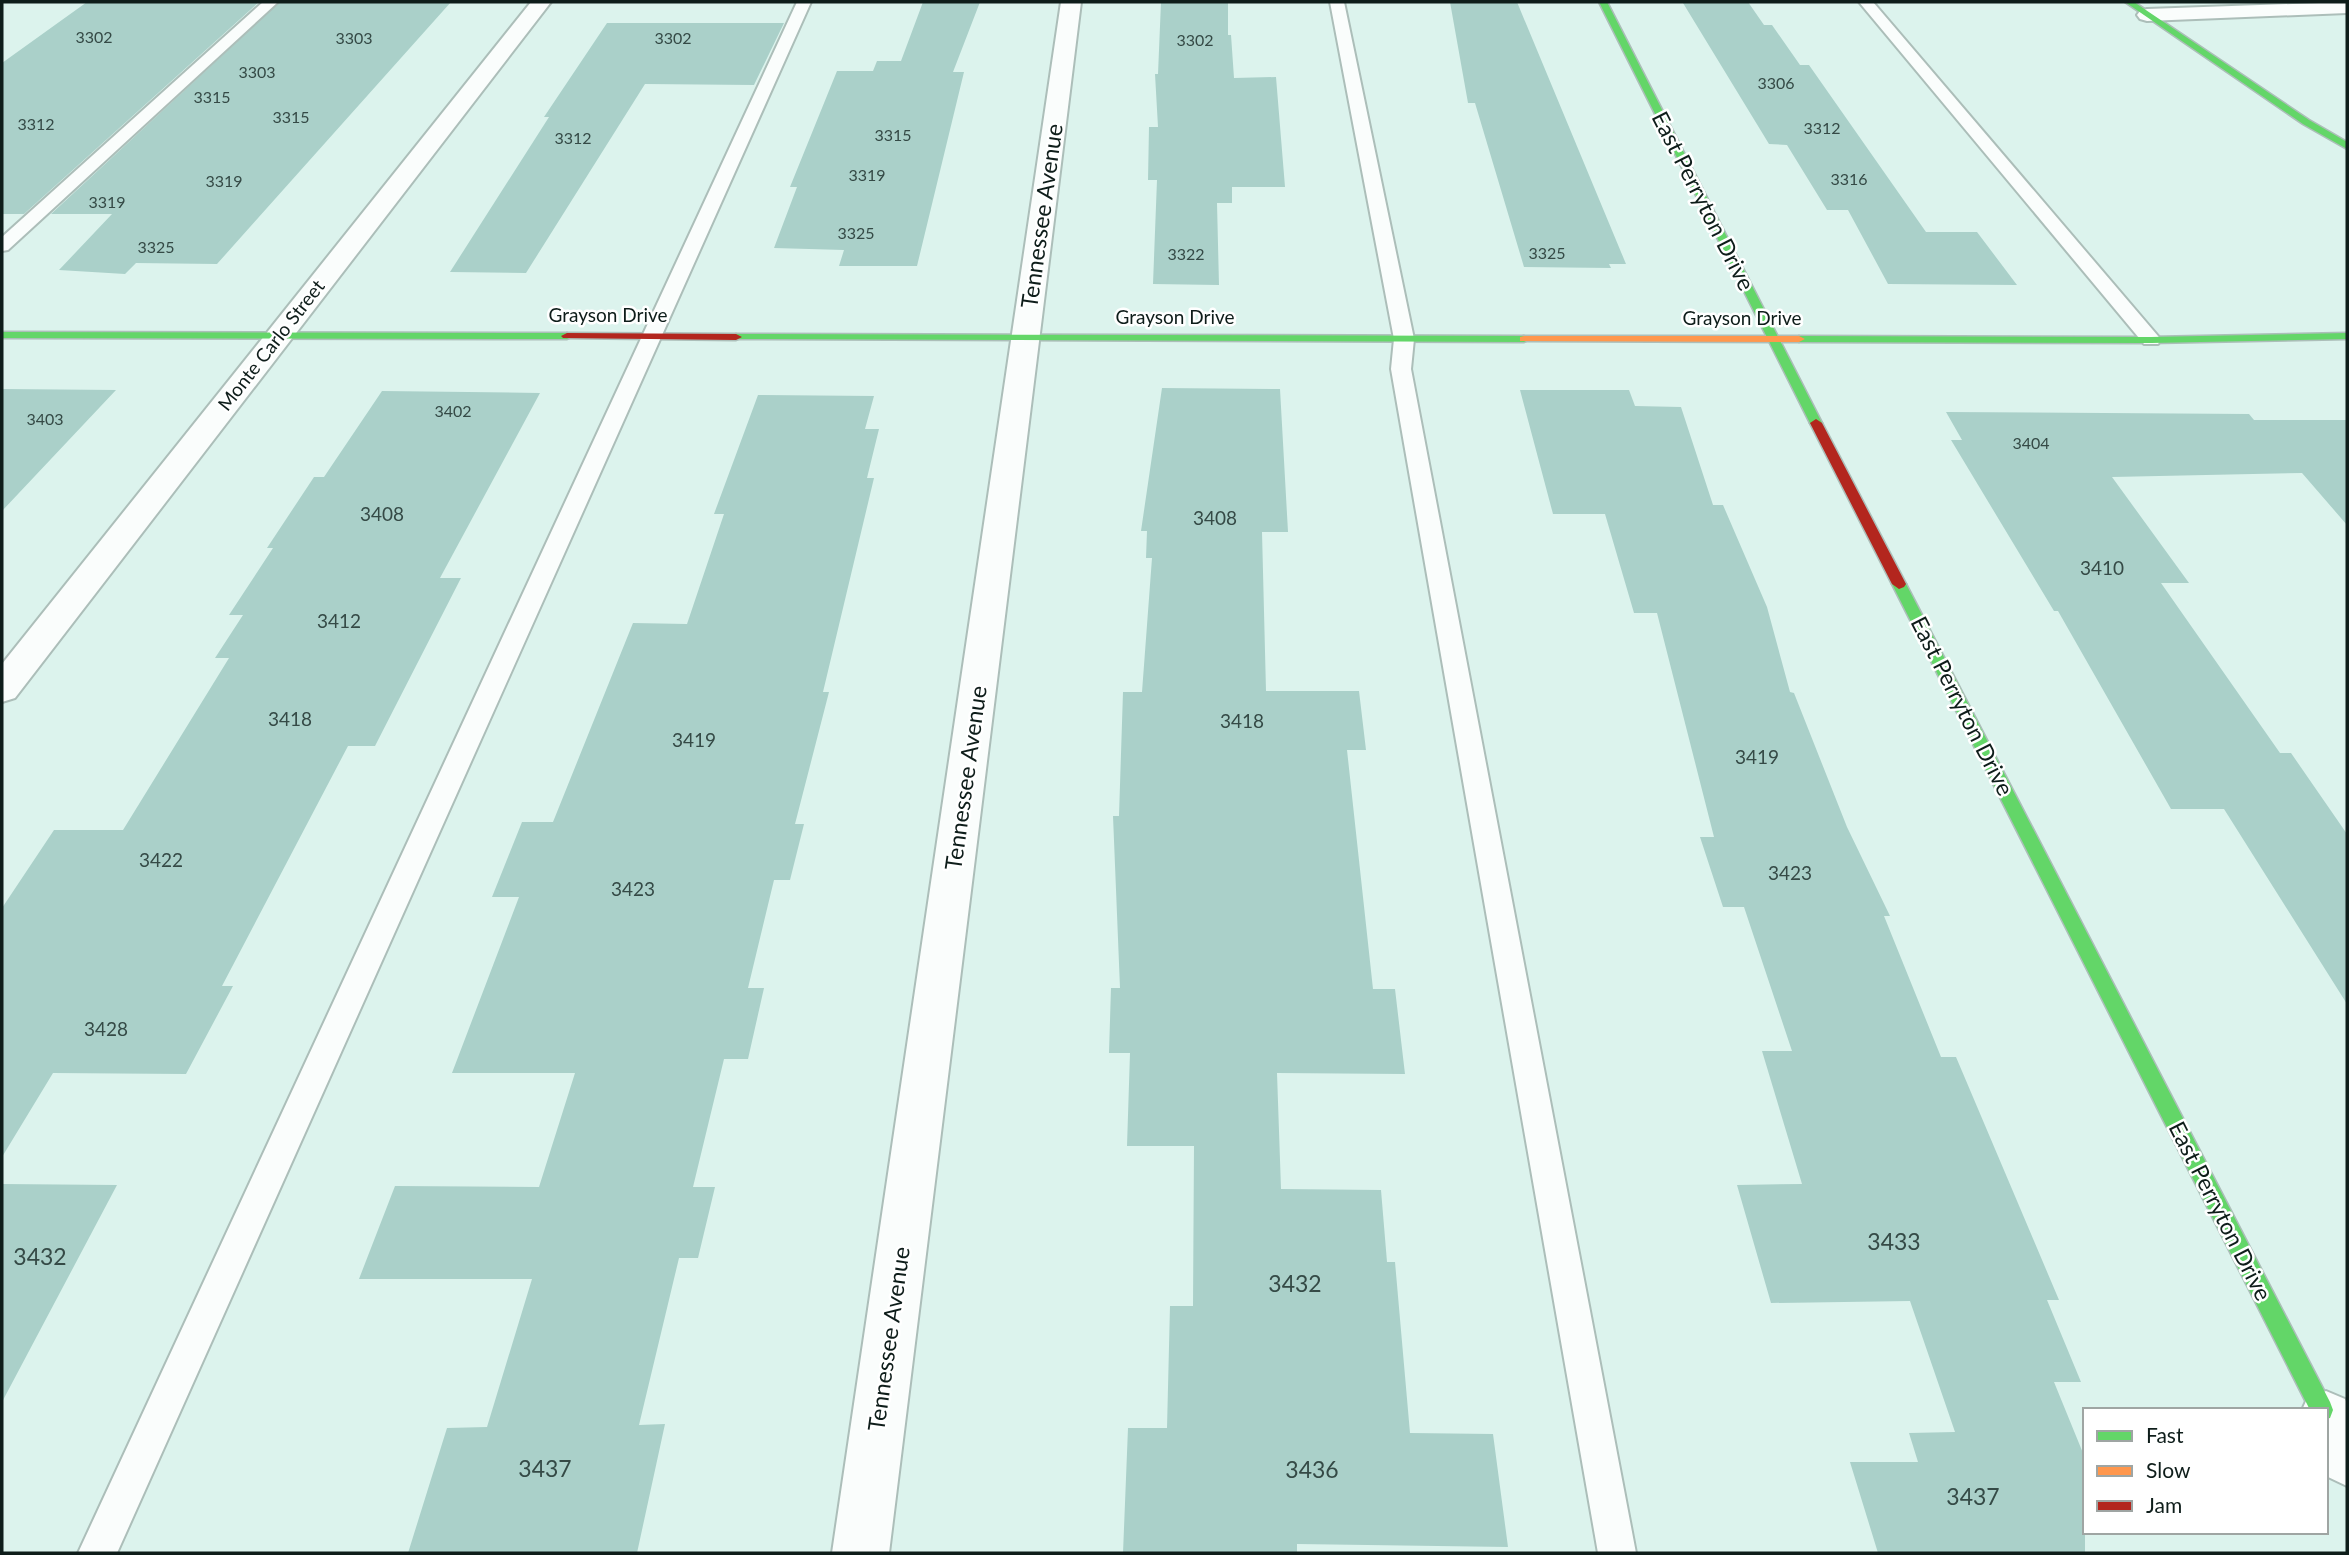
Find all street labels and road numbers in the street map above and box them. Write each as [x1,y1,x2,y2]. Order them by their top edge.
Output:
street label: East Perryton Drive [1647,106,1761,295]
street label: Tennessee Avenue [1014,122,1068,310]
street label: Monte Carlo Street [212,275,329,415]
street label: Grayson Drive [548,303,668,326]
street label: Grayson Drive [1115,305,1235,328]
street label: Grayson Drive [1682,306,1802,329]
street label: East Perryton Drive [1906,611,2020,800]
street label: Tennessee Avenue [938,684,992,872]
street label: East Perryton Drive [2164,1116,2278,1305]
street label: Tennessee Avenue [861,1245,915,1433]

